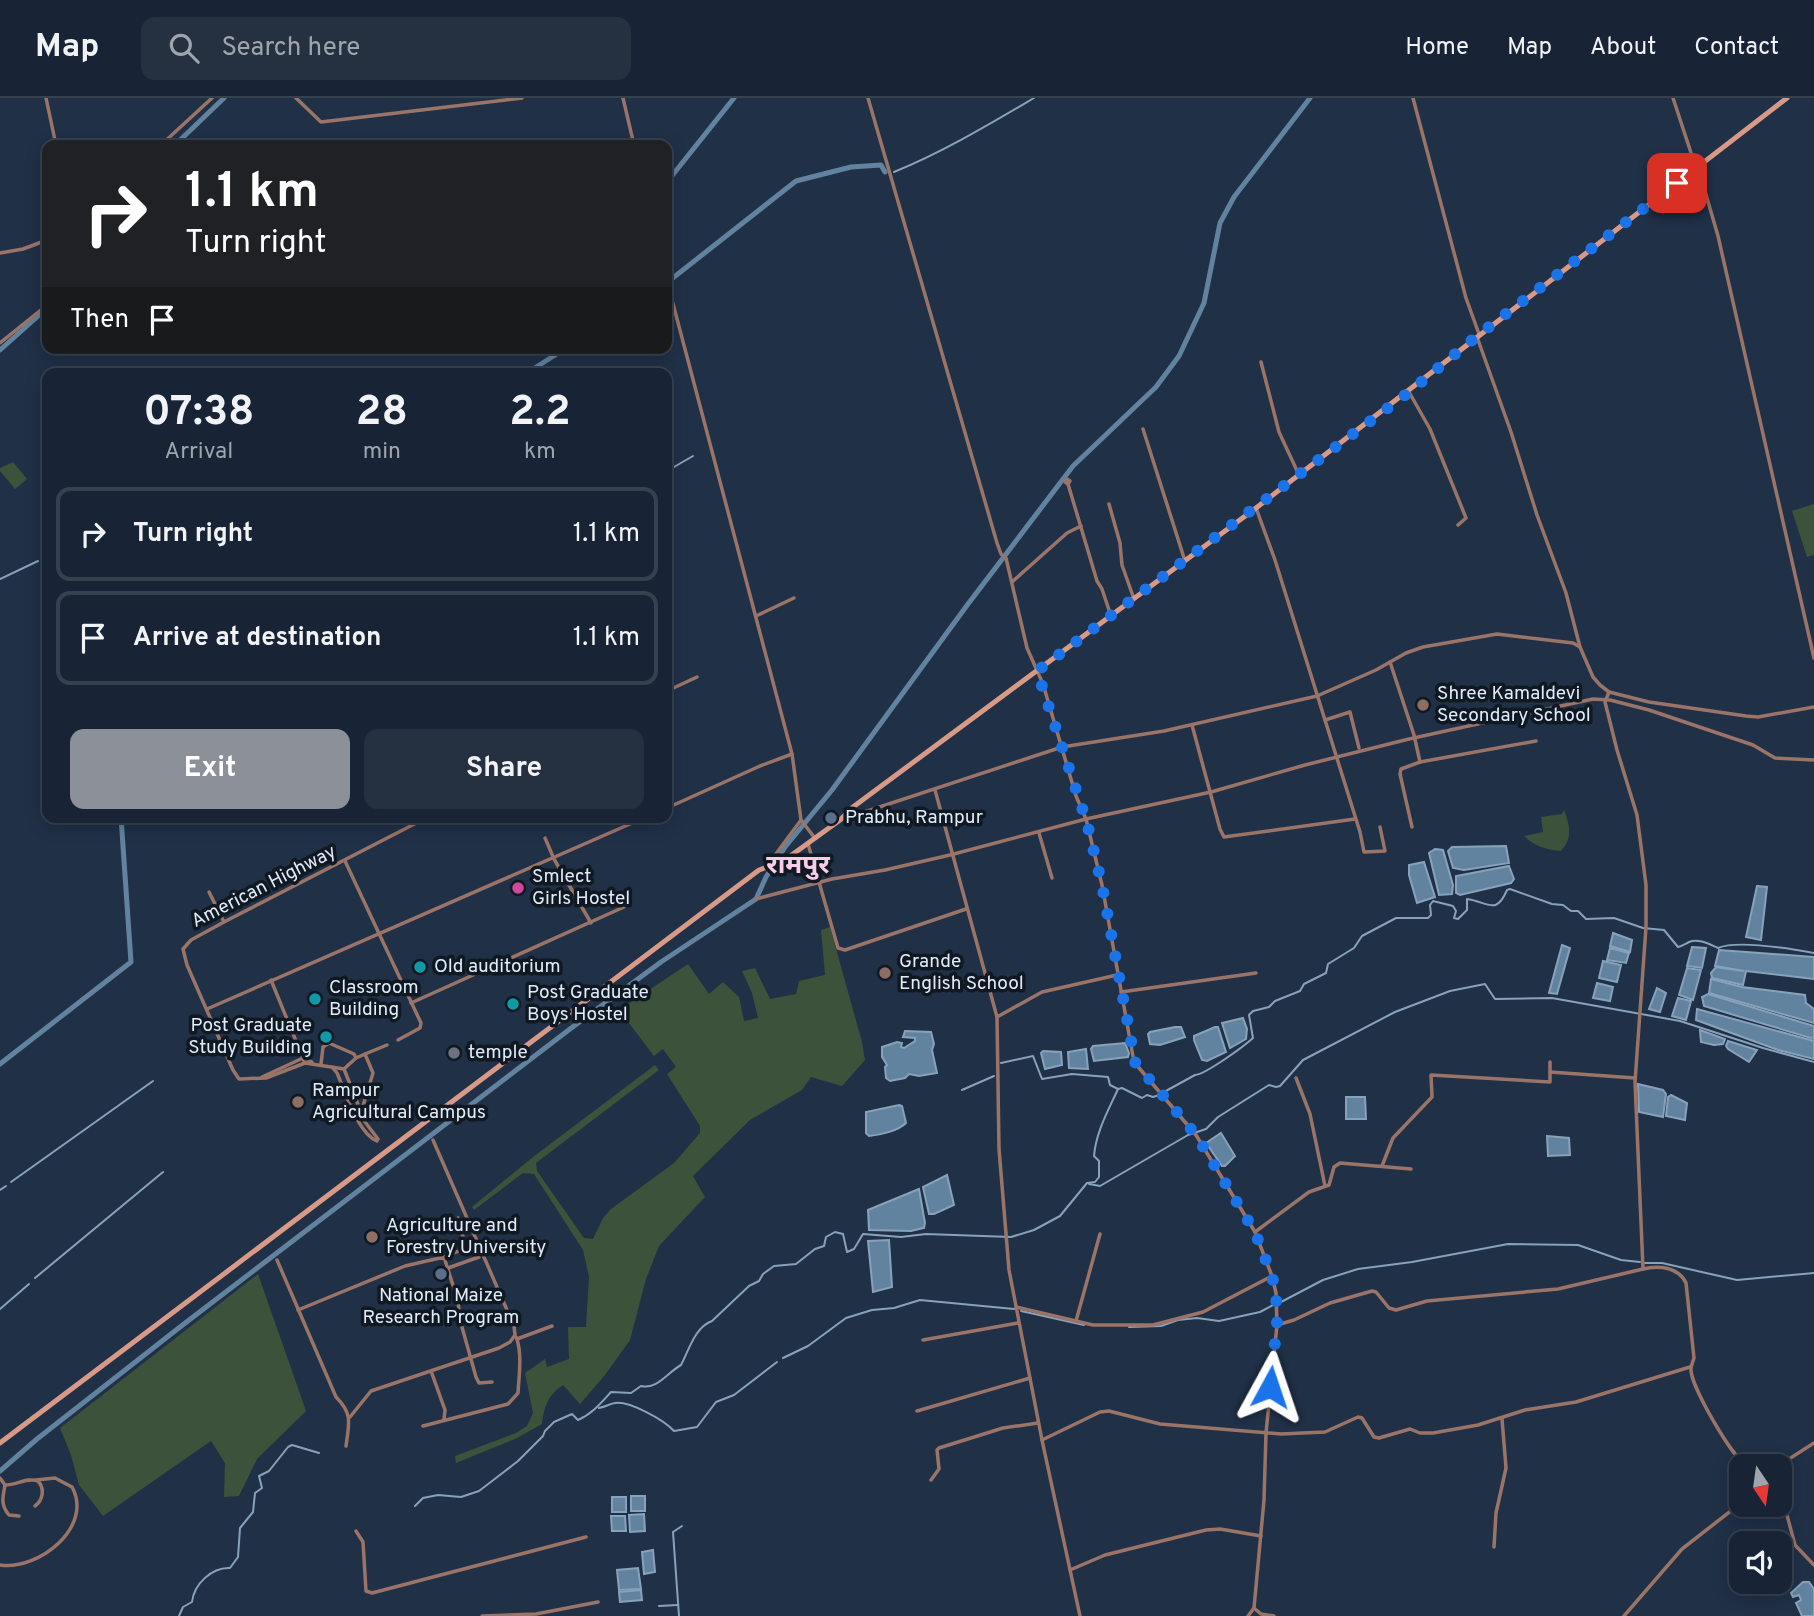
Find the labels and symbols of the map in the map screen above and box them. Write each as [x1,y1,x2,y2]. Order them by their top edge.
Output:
pin [1647,153,1707,213]
place label: Shree Kamaldevi Secondary School [1437,682,1591,728]
marker: Shree Kamaldevi Secondary School [1415,697,1431,713]
place label: Prabhu, Rampur [845,806,984,830]
marker: Prabhu, Rampur [823,810,839,826]
street label: American Highway [188,840,340,934]
district label: रामपुर [766,850,830,883]
place label: Smlect Girls Hostel [532,865,630,911]
marker: Smlect Girls Hostel [510,880,526,896]
place label: Grande English School [899,950,1024,996]
place label: Old auditorium [434,955,561,979]
marker: Old auditorium [412,959,428,975]
marker: Grande English School [877,965,893,981]
place label: Classroom Building [329,976,419,1022]
place label: Post Graduate Boys Hostel [527,981,649,1027]
marker: Classroom Building [307,991,323,1007]
marker: Post Graduate Boys Hostel [505,996,521,1012]
place label: Post Graduate Study Building [188,1014,312,1060]
marker: Post Graduate Study Building [318,1029,334,1045]
place label: temple [468,1041,528,1065]
marker: temple [446,1045,462,1061]
place label: Rampur Agricultural Campus [312,1079,486,1125]
marker: Rampur Agricultural Campus [290,1094,306,1110]
place label: Agriculture and Forestry University [386,1214,546,1260]
marker: Agriculture and Forestry University [364,1229,380,1245]
marker: National Maize Research Program [433,1266,449,1282]
place label: National Maize Research Program [363,1284,519,1330]
position arrow [1233,1350,1307,1424]
north arrow [1729,1454,1792,1517]

